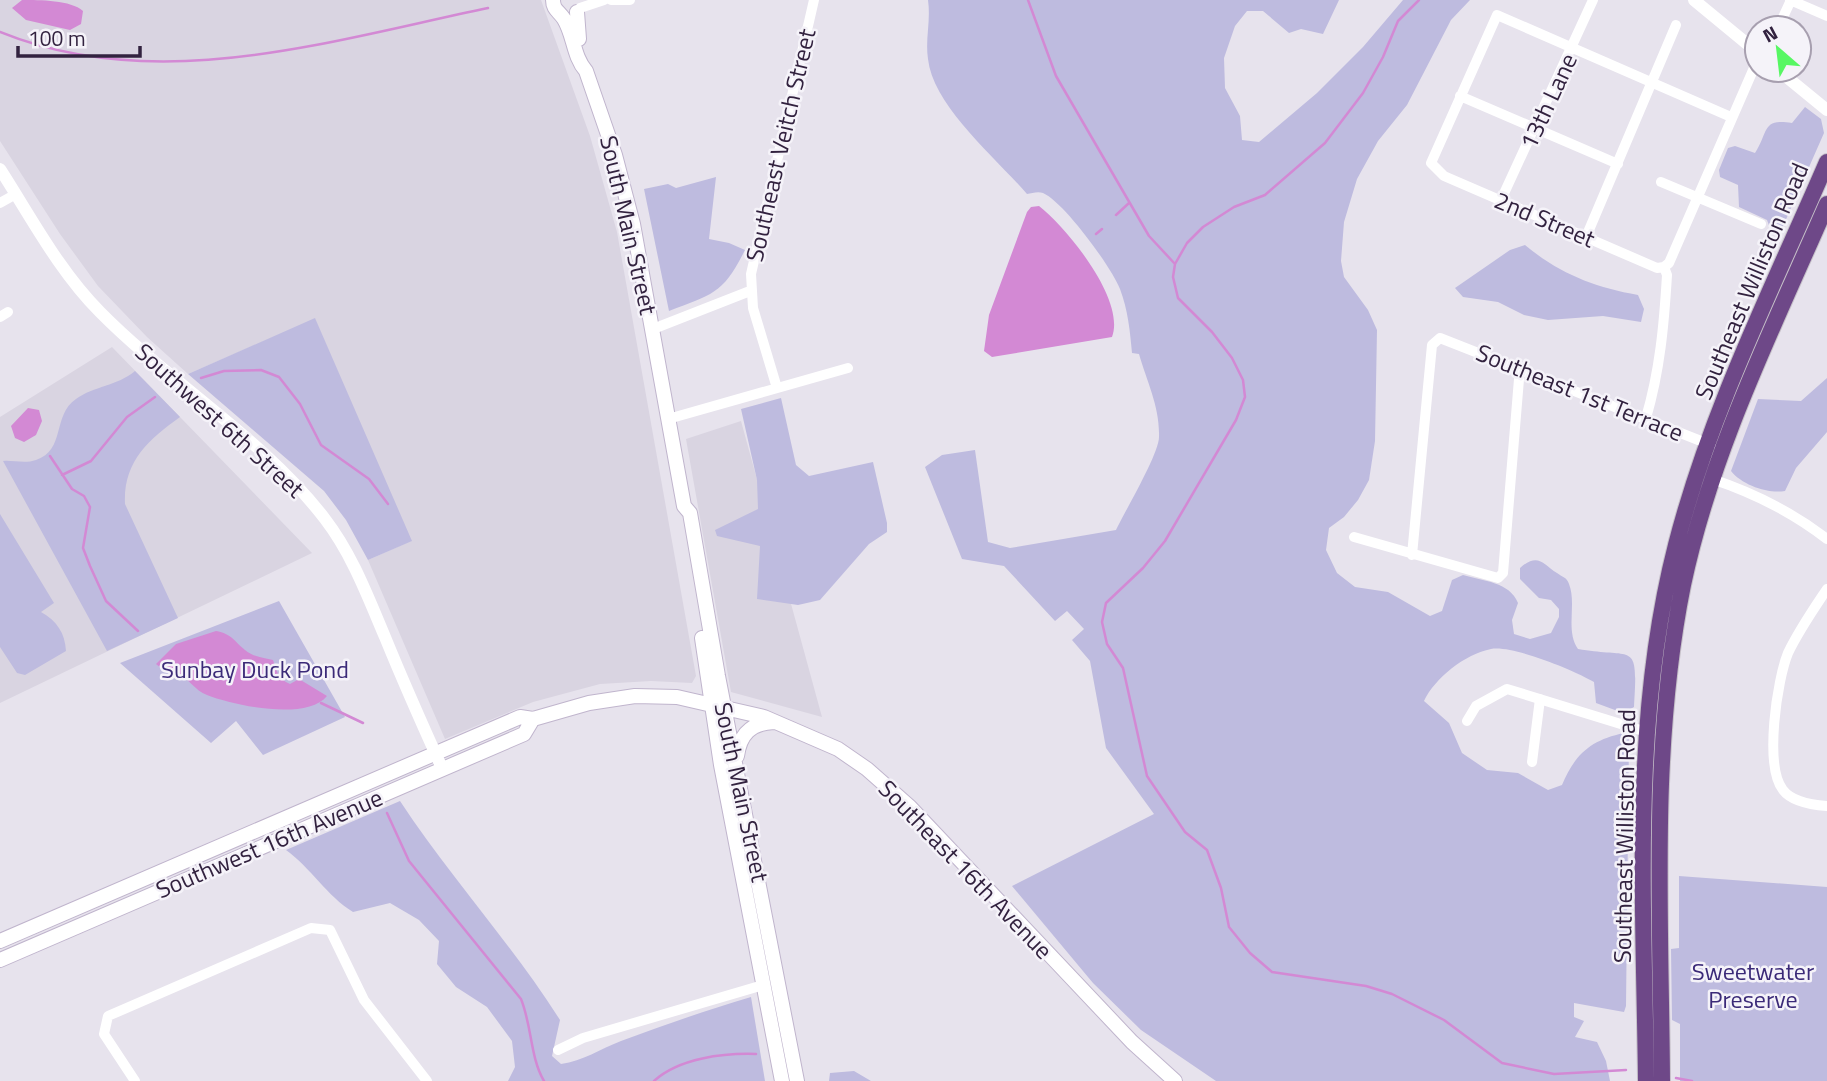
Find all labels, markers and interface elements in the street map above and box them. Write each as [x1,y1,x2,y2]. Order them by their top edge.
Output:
scale bar [18,14,140,58]
north arrow [1743,14,1813,84]
text: N [1757,18,1782,49]
text: 100 m [28,22,85,54]
street label: Southeast Veitch Street [736,24,824,265]
street label: 13th Lane [1510,47,1586,155]
street label: South Main Street [591,132,667,319]
street label: Southeast Williston Road [1685,157,1817,405]
street label: 2nd Street [1489,182,1601,257]
street label: Southwest 6th Street [127,334,313,506]
street label: Southeast 1st Terrace [1471,334,1689,450]
park label: Sunbay Duck Pond [161,651,349,687]
street label: South Main Street [705,699,779,886]
street label: Southeast Williston Road [1604,709,1644,963]
street label: Southeast 16th Avenue [871,771,1061,967]
street label: Southwest 16th Avenue [150,779,388,907]
park label: Sweetwater Preserve [1692,953,1814,1017]

